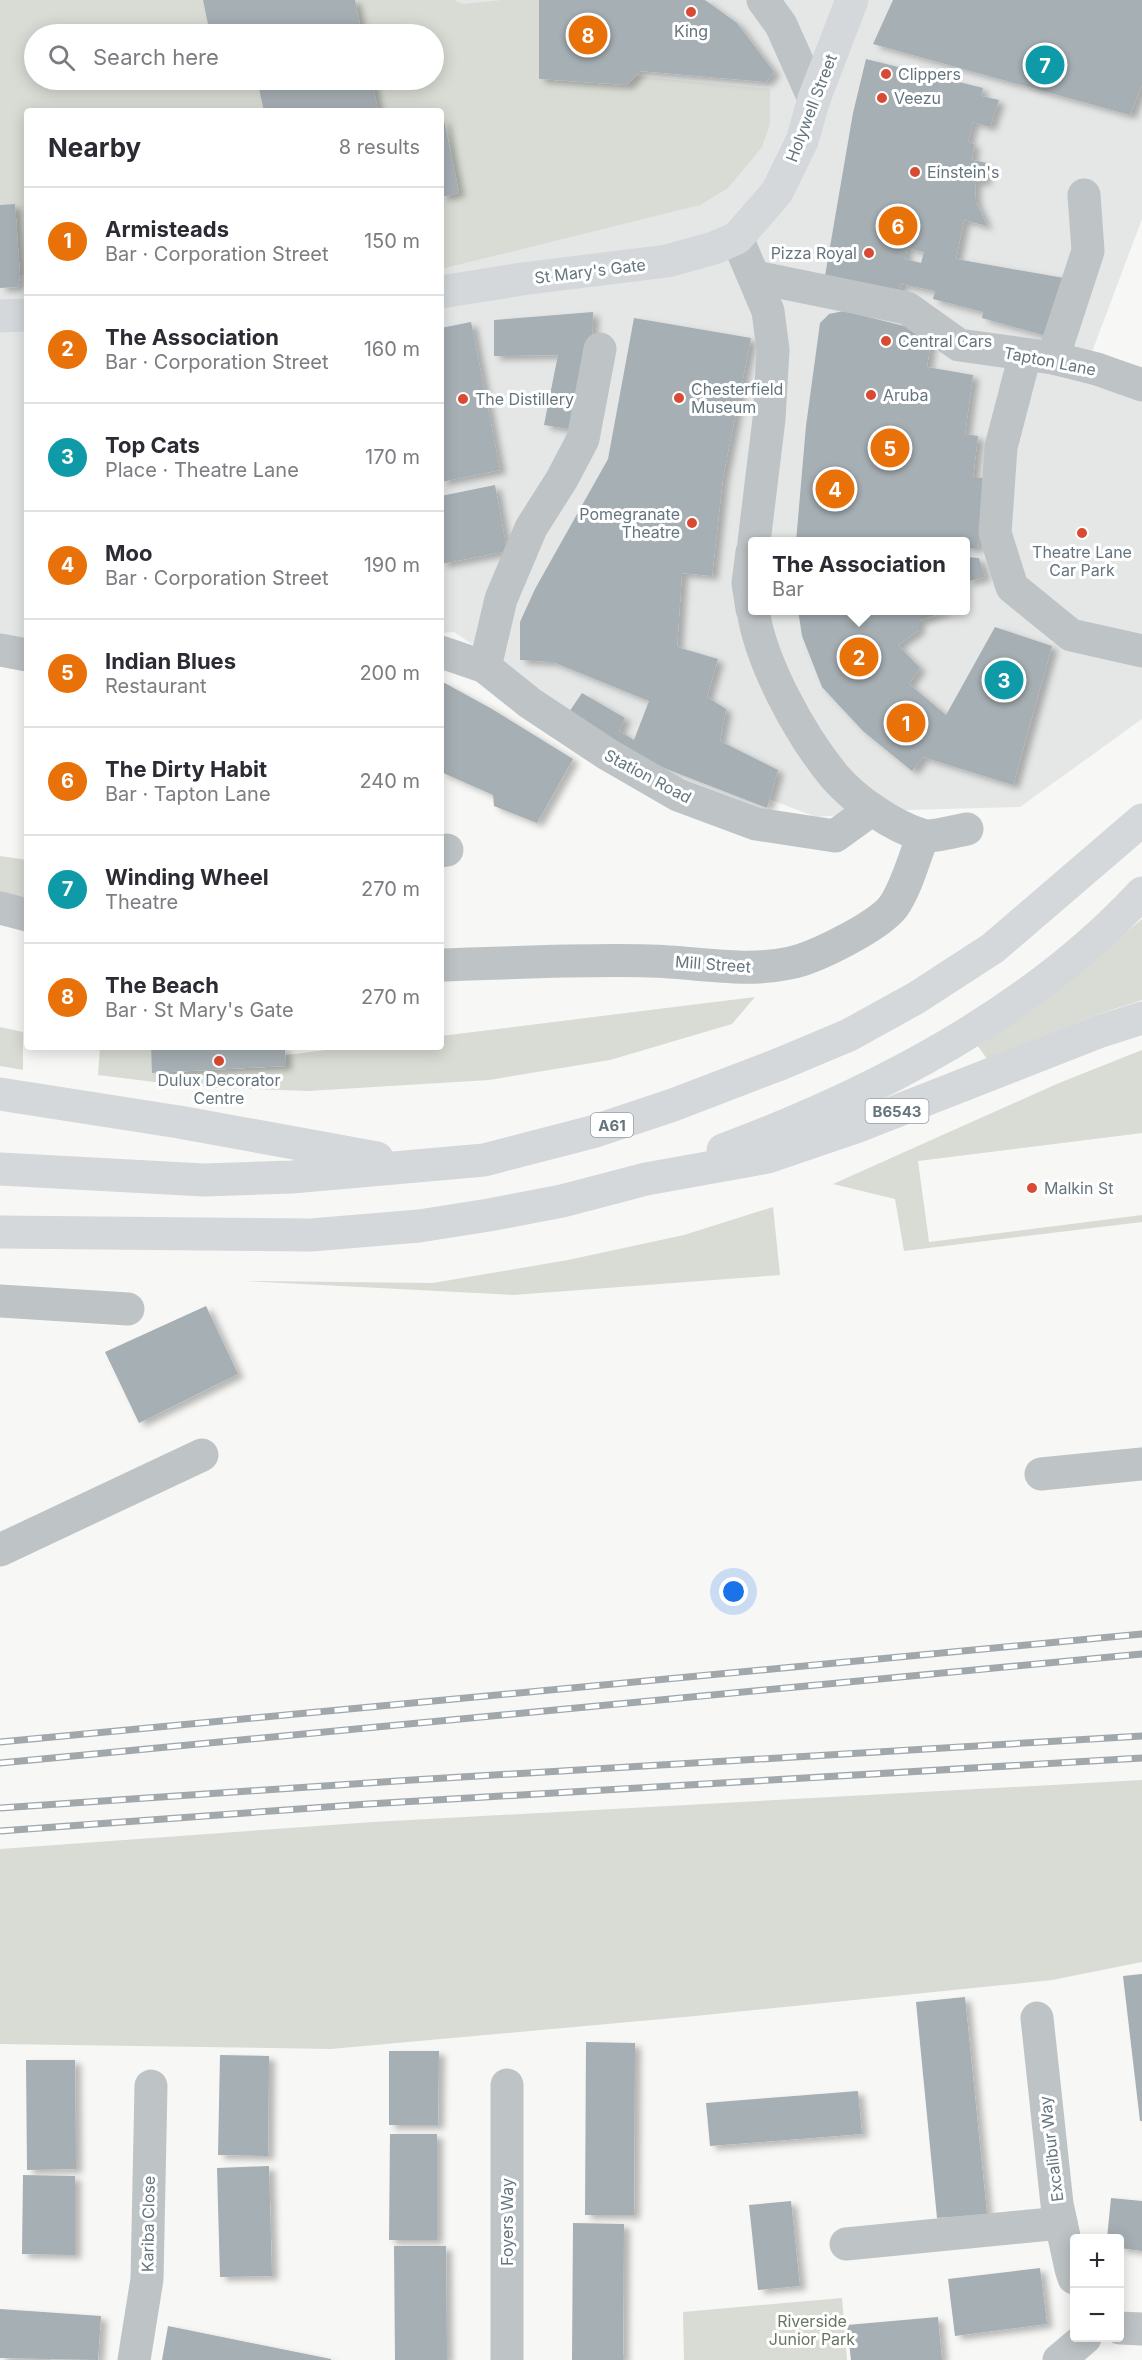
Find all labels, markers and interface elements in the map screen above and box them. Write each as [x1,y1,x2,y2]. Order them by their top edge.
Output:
marker: King [684,5,698,19]
pin: 8 [568,12,608,57]
place label: King [674,21,708,41]
search box [24,24,444,90]
icon: search [45,41,78,74]
pin: 7 [1026,42,1064,88]
text: Search here [93,44,219,70]
street label: Holywell Street [781,51,841,165]
place label: Clippers [898,64,961,84]
marker: Clippers [879,67,893,81]
place label: Veezu [894,88,941,108]
marker: Veezu [875,91,889,105]
text: Nearby [48,132,141,163]
text: 8 results [339,135,420,159]
place label: Einstein's [927,162,999,182]
marker: Einstein's [908,165,922,179]
pin: 6 [878,204,918,248]
text: Armisteads [105,216,229,242]
text: 1 [63,229,72,253]
text: 150 m [364,229,420,253]
text: Bar · Corporation Street [105,242,329,266]
place label: Pizza Royal [771,243,857,263]
marker: Pizza Royal [862,246,876,260]
street label: St Mary's Gate [533,254,647,288]
text: The Association [105,324,279,350]
place label: Central Cars [898,331,992,351]
marker: Central Cars [879,334,893,348]
text: 2 [61,337,74,361]
text: 160 m [364,337,420,361]
street label: Tapton Lane [1002,342,1098,380]
text: Bar · Corporation Street [105,350,329,374]
place label: Chesterfield Museum [691,379,783,417]
place label: Aruba [883,385,928,405]
marker: Aruba [864,388,878,402]
place label: The Distillery [475,389,574,409]
marker: Chesterfield Museum [672,391,686,405]
marker: The Distillery [456,392,470,406]
pin: 5 [870,426,910,470]
text: Top Cats [105,432,200,458]
text: 3 [61,445,74,469]
text: 170 m [365,445,420,469]
text: Place · Theatre Lane [105,458,299,482]
pin: 4 [816,466,854,512]
place label: Pomegranate Theatre [579,504,680,542]
marker: Pomegranate Theatre [685,516,699,530]
marker: Theatre Lane Car Park [1075,526,1089,540]
popup [748,537,970,615]
text: Moo [105,540,152,566]
place label: Theatre Lane Car Park [1032,542,1132,580]
text: The Association [772,551,946,577]
text: 4 [61,553,74,577]
text: 190 m [364,553,420,577]
text: Bar · Corporation Street [105,566,329,590]
text: Bar [772,577,804,601]
pin: 2 [840,634,878,680]
text: Indian Blues [105,648,236,674]
pin: 3 [984,658,1024,702]
text: 5 [61,661,74,685]
text: 200 m [359,661,420,685]
text: Restaurant [105,674,207,698]
pin: 1 [886,700,926,746]
street label: Station Road [601,745,695,807]
text: The Dirty Habit [105,756,267,782]
text: 6 [61,769,74,793]
text: 240 m [359,769,420,793]
text: Bar · Tapton Lane [105,782,271,806]
text: Winding Wheel [105,864,269,890]
text: 7 [62,877,73,901]
text: 270 m [361,877,420,901]
text: Theatre [105,890,178,914]
street label: Mill Street [675,951,751,977]
text: The Beach [105,972,219,998]
text: 8 [61,985,74,1009]
text: 270 m [361,985,420,1009]
text: Bar · St Mary's Gate [105,998,294,1022]
marker: Dulux Decorator Centre [212,1054,226,1068]
place label: Dulux Decorator Centre [158,1070,280,1108]
road number: B6543 [866,1099,928,1123]
road number: A61 [591,1113,633,1137]
place label: Malkin St [1044,1178,1113,1198]
marker: Malkin St [1025,1181,1039,1195]
your location [719,1577,748,1606]
street label: Excalibur Way [1035,2095,1067,2203]
street label: Kariba Close [137,2176,159,2272]
street label: Foyers Way [497,2178,517,2266]
map controls [1070,2234,1124,2342]
button: + [1070,2234,1124,2288]
button: − [1070,2288,1124,2342]
park label: Riverside Junior Park [769,2311,855,2349]

